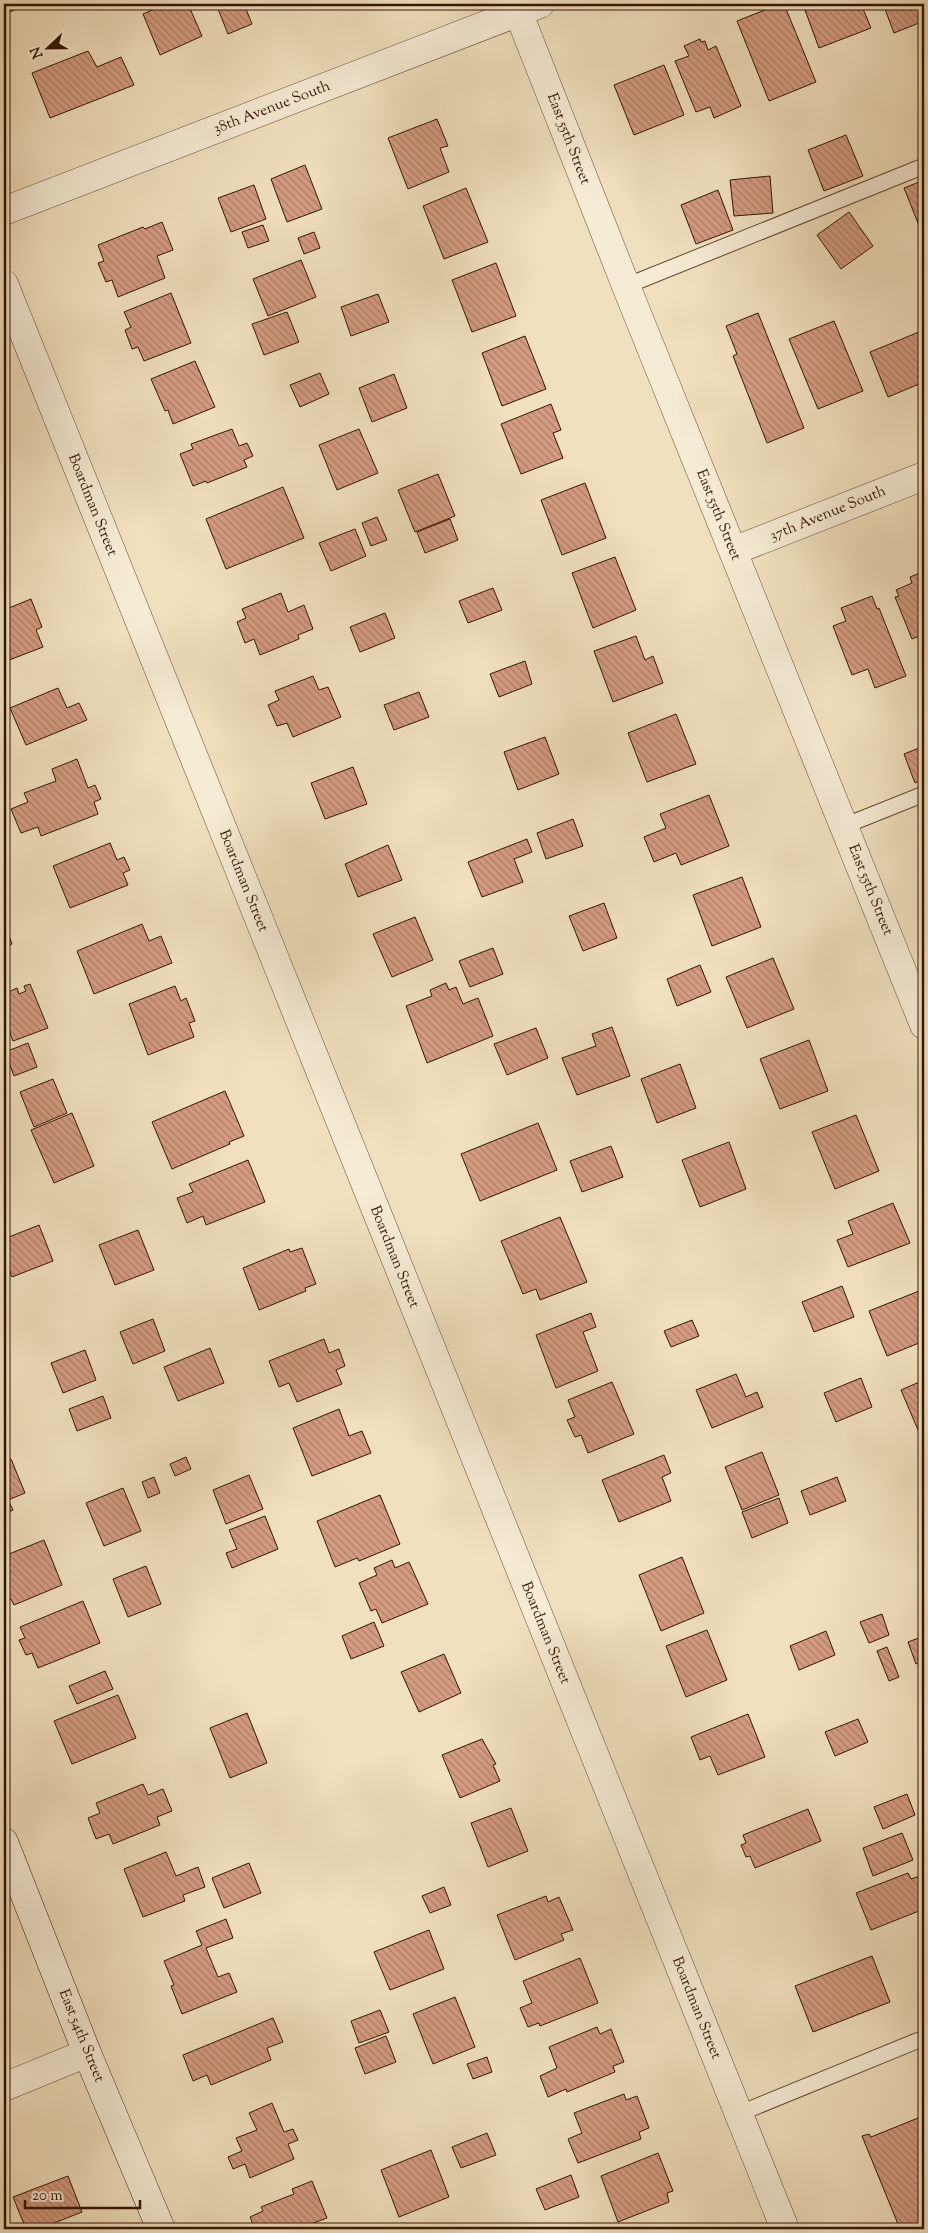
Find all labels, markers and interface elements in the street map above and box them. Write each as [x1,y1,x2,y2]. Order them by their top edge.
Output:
north arrow [22,22,72,72]
text: N [26,43,49,61]
street label: 38th Avenue South [210,76,334,140]
street label: East 55th Street [541,90,595,188]
street label: Boardman Street [62,451,122,559]
street label: East 55th Street [690,466,746,564]
street label: 37th Avenue South [767,481,889,547]
street label: Boardman Street [213,827,273,935]
street label: East 55th Street [842,841,898,939]
street label: Boardman Street [364,1203,424,1311]
street label: Boardman Street [515,1579,575,1687]
street label: Boardman Street [666,1954,726,2062]
street label: East 54th Street [53,1986,109,2086]
scale bar [25,2178,140,2210]
text: 20 m [32,2186,63,2207]

